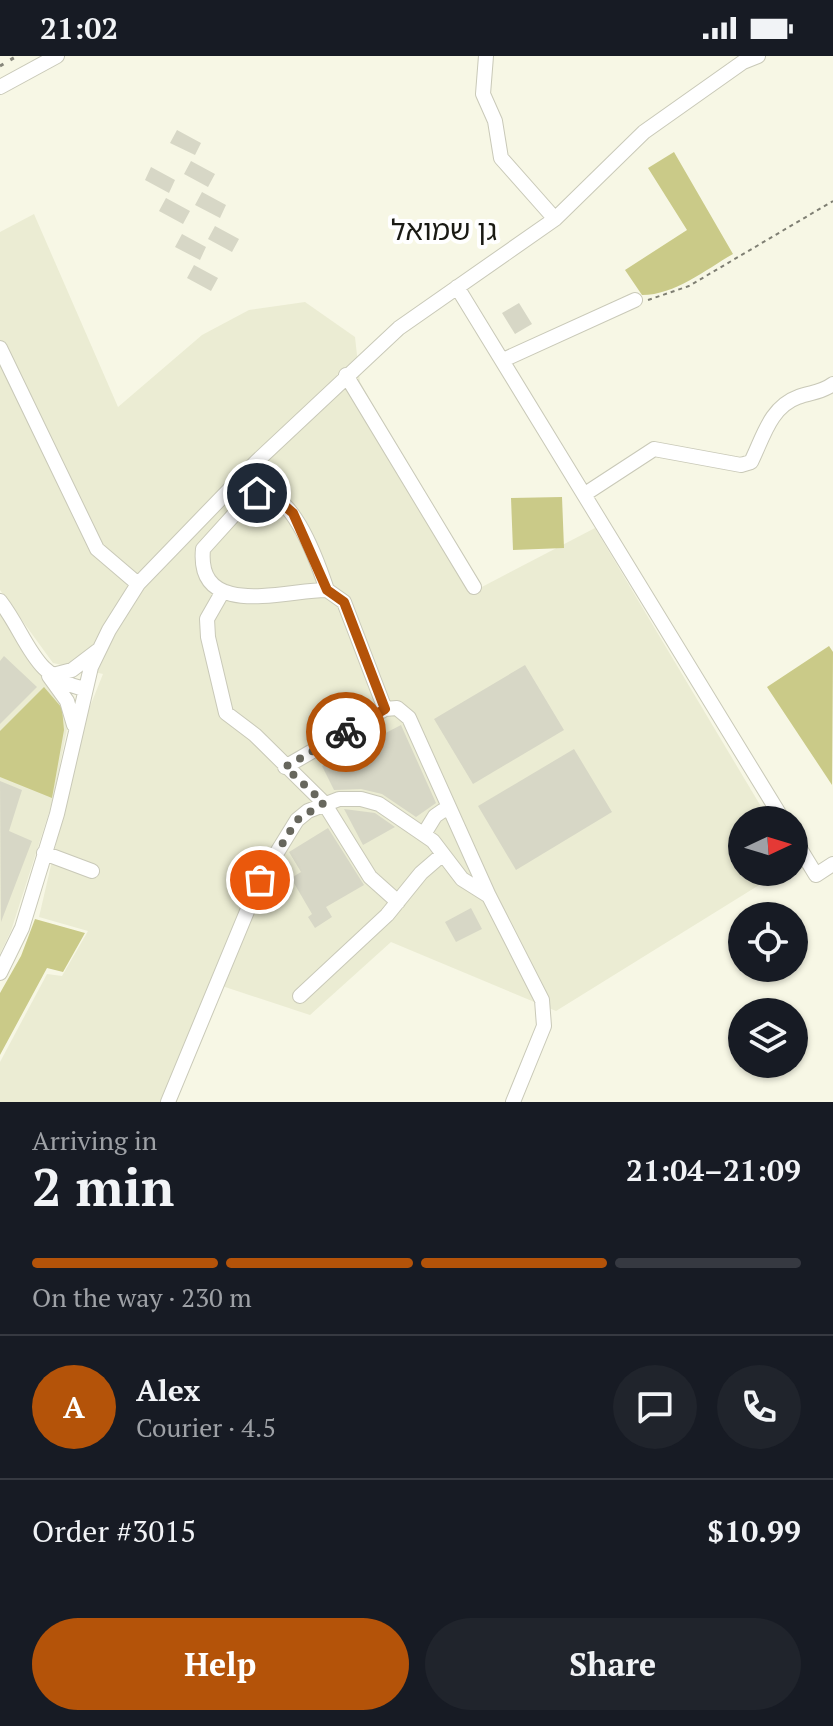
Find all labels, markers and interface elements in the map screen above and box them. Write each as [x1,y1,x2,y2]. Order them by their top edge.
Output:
text: 21:02 [40,8,118,48]
district label: גן שמואל [391,211,497,248]
pin [223,459,291,527]
icon: home [235,471,279,515]
courier [306,692,386,772]
icon: bike [324,710,368,754]
north arrow [728,806,808,886]
map controls [728,806,808,1078]
pin [226,846,294,914]
icon: bag [238,858,282,902]
button: locate [728,902,808,982]
button: layers [728,998,808,1078]
text: Arriving in [32,1123,157,1157]
text: 21:04–21:09 [626,1150,801,1190]
text: 2 min [32,1152,174,1221]
text: On the way · 230 m [32,1280,252,1314]
button: chat [613,1365,697,1449]
button: phone [717,1365,801,1449]
text: Alex [136,1370,200,1410]
text: A [63,1387,85,1427]
text: Courier · 4.5 [136,1410,276,1444]
text: Order #3015 [32,1511,196,1551]
text: $10.99 [707,1511,801,1551]
button: Help [32,1618,409,1710]
button: Share [425,1618,801,1710]

